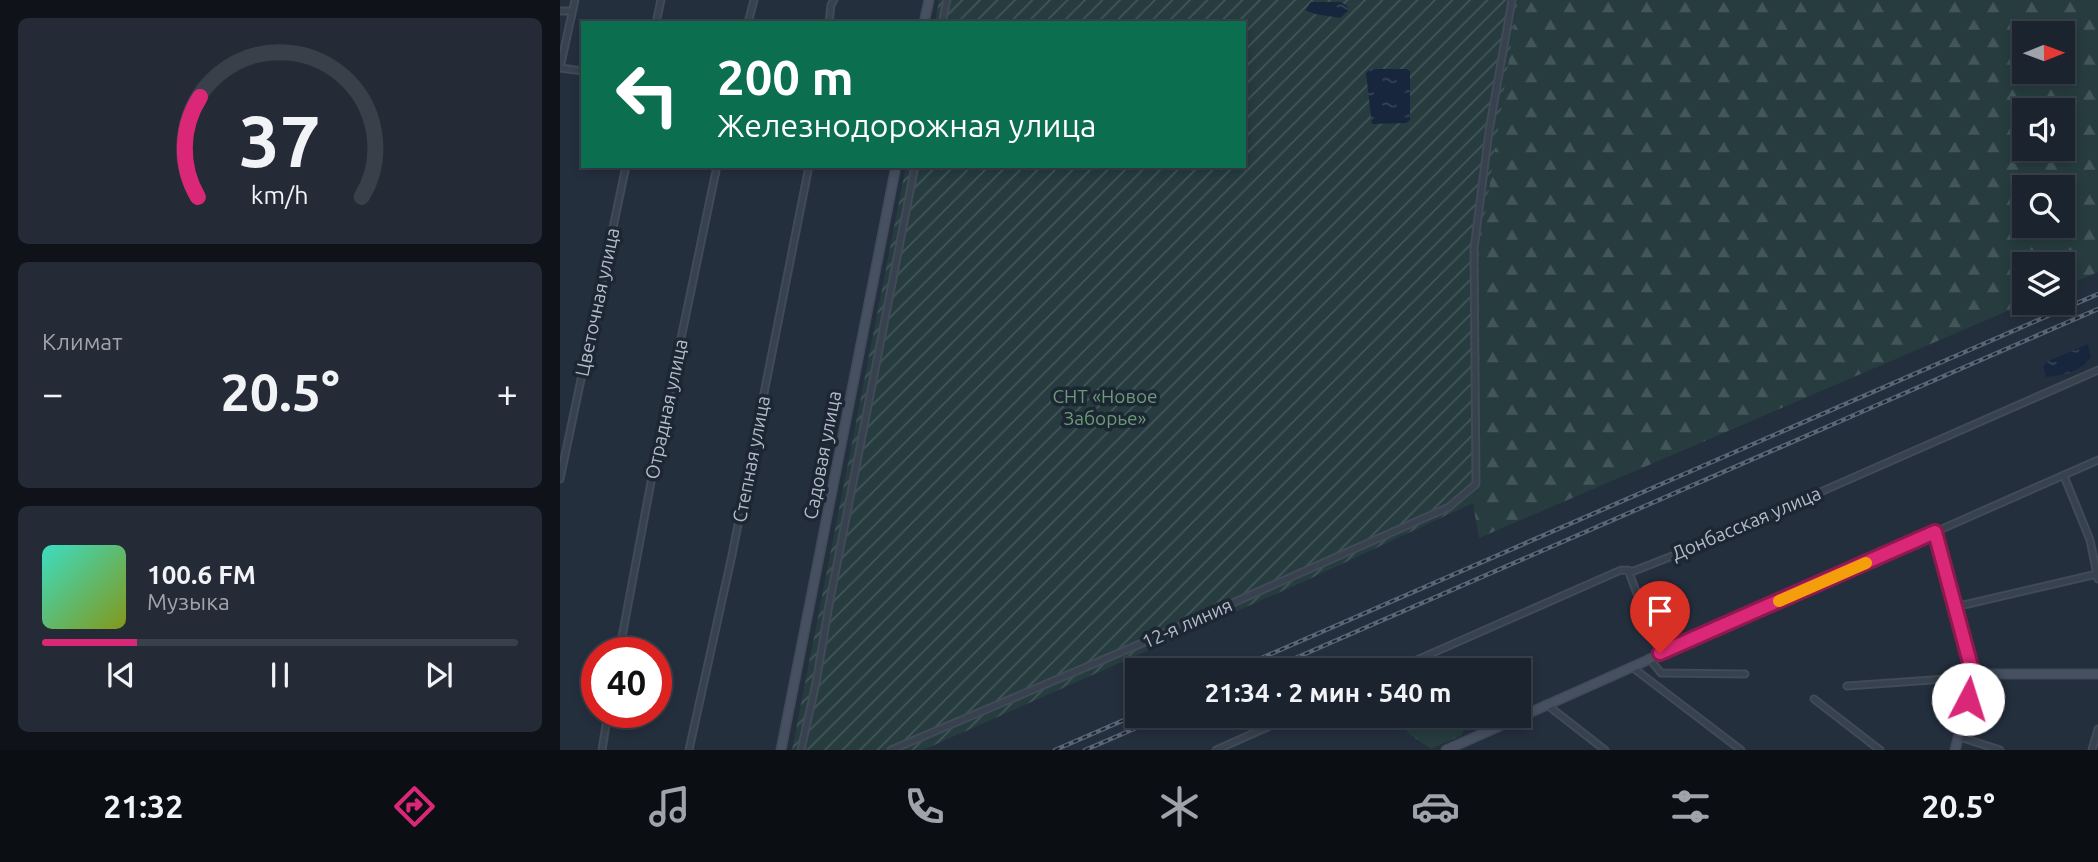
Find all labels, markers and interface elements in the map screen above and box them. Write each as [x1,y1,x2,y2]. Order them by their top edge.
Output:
north arrow [2012,21,2076,84]
map controls [2012,21,2075,315]
icon: left [602,49,693,140]
text: 200 m [717,49,854,104]
button: sound [2012,98,2075,161]
text: 37 [239,99,321,181]
text: Железнодорожная улица [717,107,1096,143]
button: search [2012,175,2075,238]
text: km/h [251,181,309,209]
street label: Цветочная улица [571,226,623,378]
button: layers [2012,252,2075,315]
text: Климат [42,329,122,354]
street label: Отрадная улица [640,337,692,481]
text: 20.5° [220,363,340,421]
text: − [42,372,63,414]
text: + [497,372,518,414]
park label: СНТ «Новое Заборье» [1052,385,1158,429]
street label: Садовая улица [799,389,845,521]
street label: Степная улица [728,394,774,524]
street label: Донбасская улица [1668,482,1824,564]
text: 100.6 FM [147,560,256,589]
pin [1630,581,1690,653]
text: Музыка [147,589,230,614]
icon: arrive [1641,592,1679,630]
street label: 12-я линия [1138,593,1236,653]
speed limit sign: 40 [581,637,672,728]
icon: previous [102,656,140,694]
icon: pause [261,656,299,694]
icon: next [420,656,458,694]
position arrow [1931,662,2005,736]
text: 21:34 · 2 мин · 540 m [1205,678,1451,707]
icon: directions [390,782,439,831]
icon: music [645,782,694,831]
icon: phone [900,782,949,831]
icon: climate [1155,782,1204,831]
icon: car [1411,782,1460,831]
icon: filters [1666,782,1715,831]
text: 21:32 [103,788,183,824]
text: 20.5° [1921,788,1995,824]

